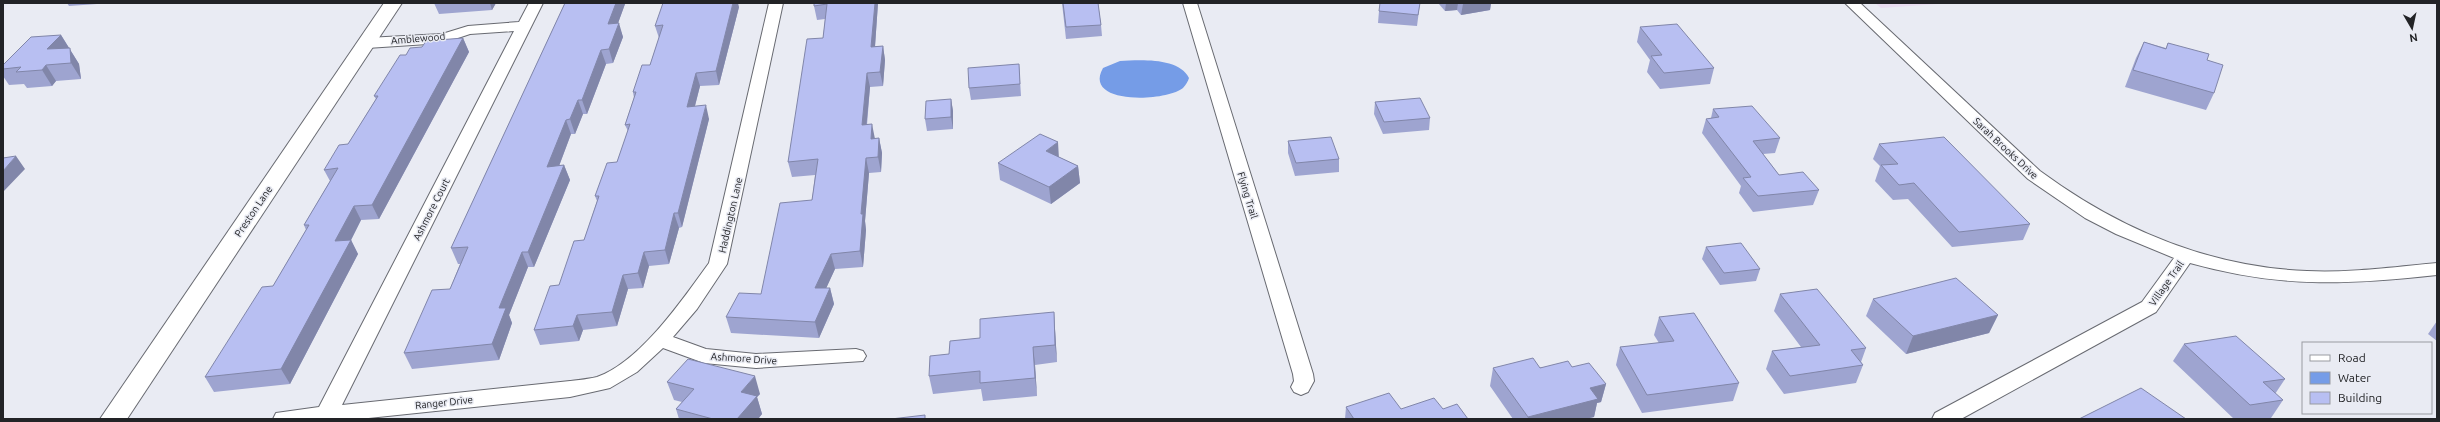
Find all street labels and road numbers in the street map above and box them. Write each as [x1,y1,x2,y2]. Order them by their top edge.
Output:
street label: Amblewood [390,31,446,46]
street label: Sarah Brooks Drive [1971,116,2040,181]
street label: Flying Trail [1235,171,1260,220]
street label: Ashmore Court [411,176,452,242]
street label: Haddington Lane [716,176,744,254]
street label: Preston Lane [232,184,274,239]
street label: Village Trail [2147,258,2186,308]
street label: Ashmore Drive [710,351,777,366]
street label: Ranger Drive [415,394,473,411]

